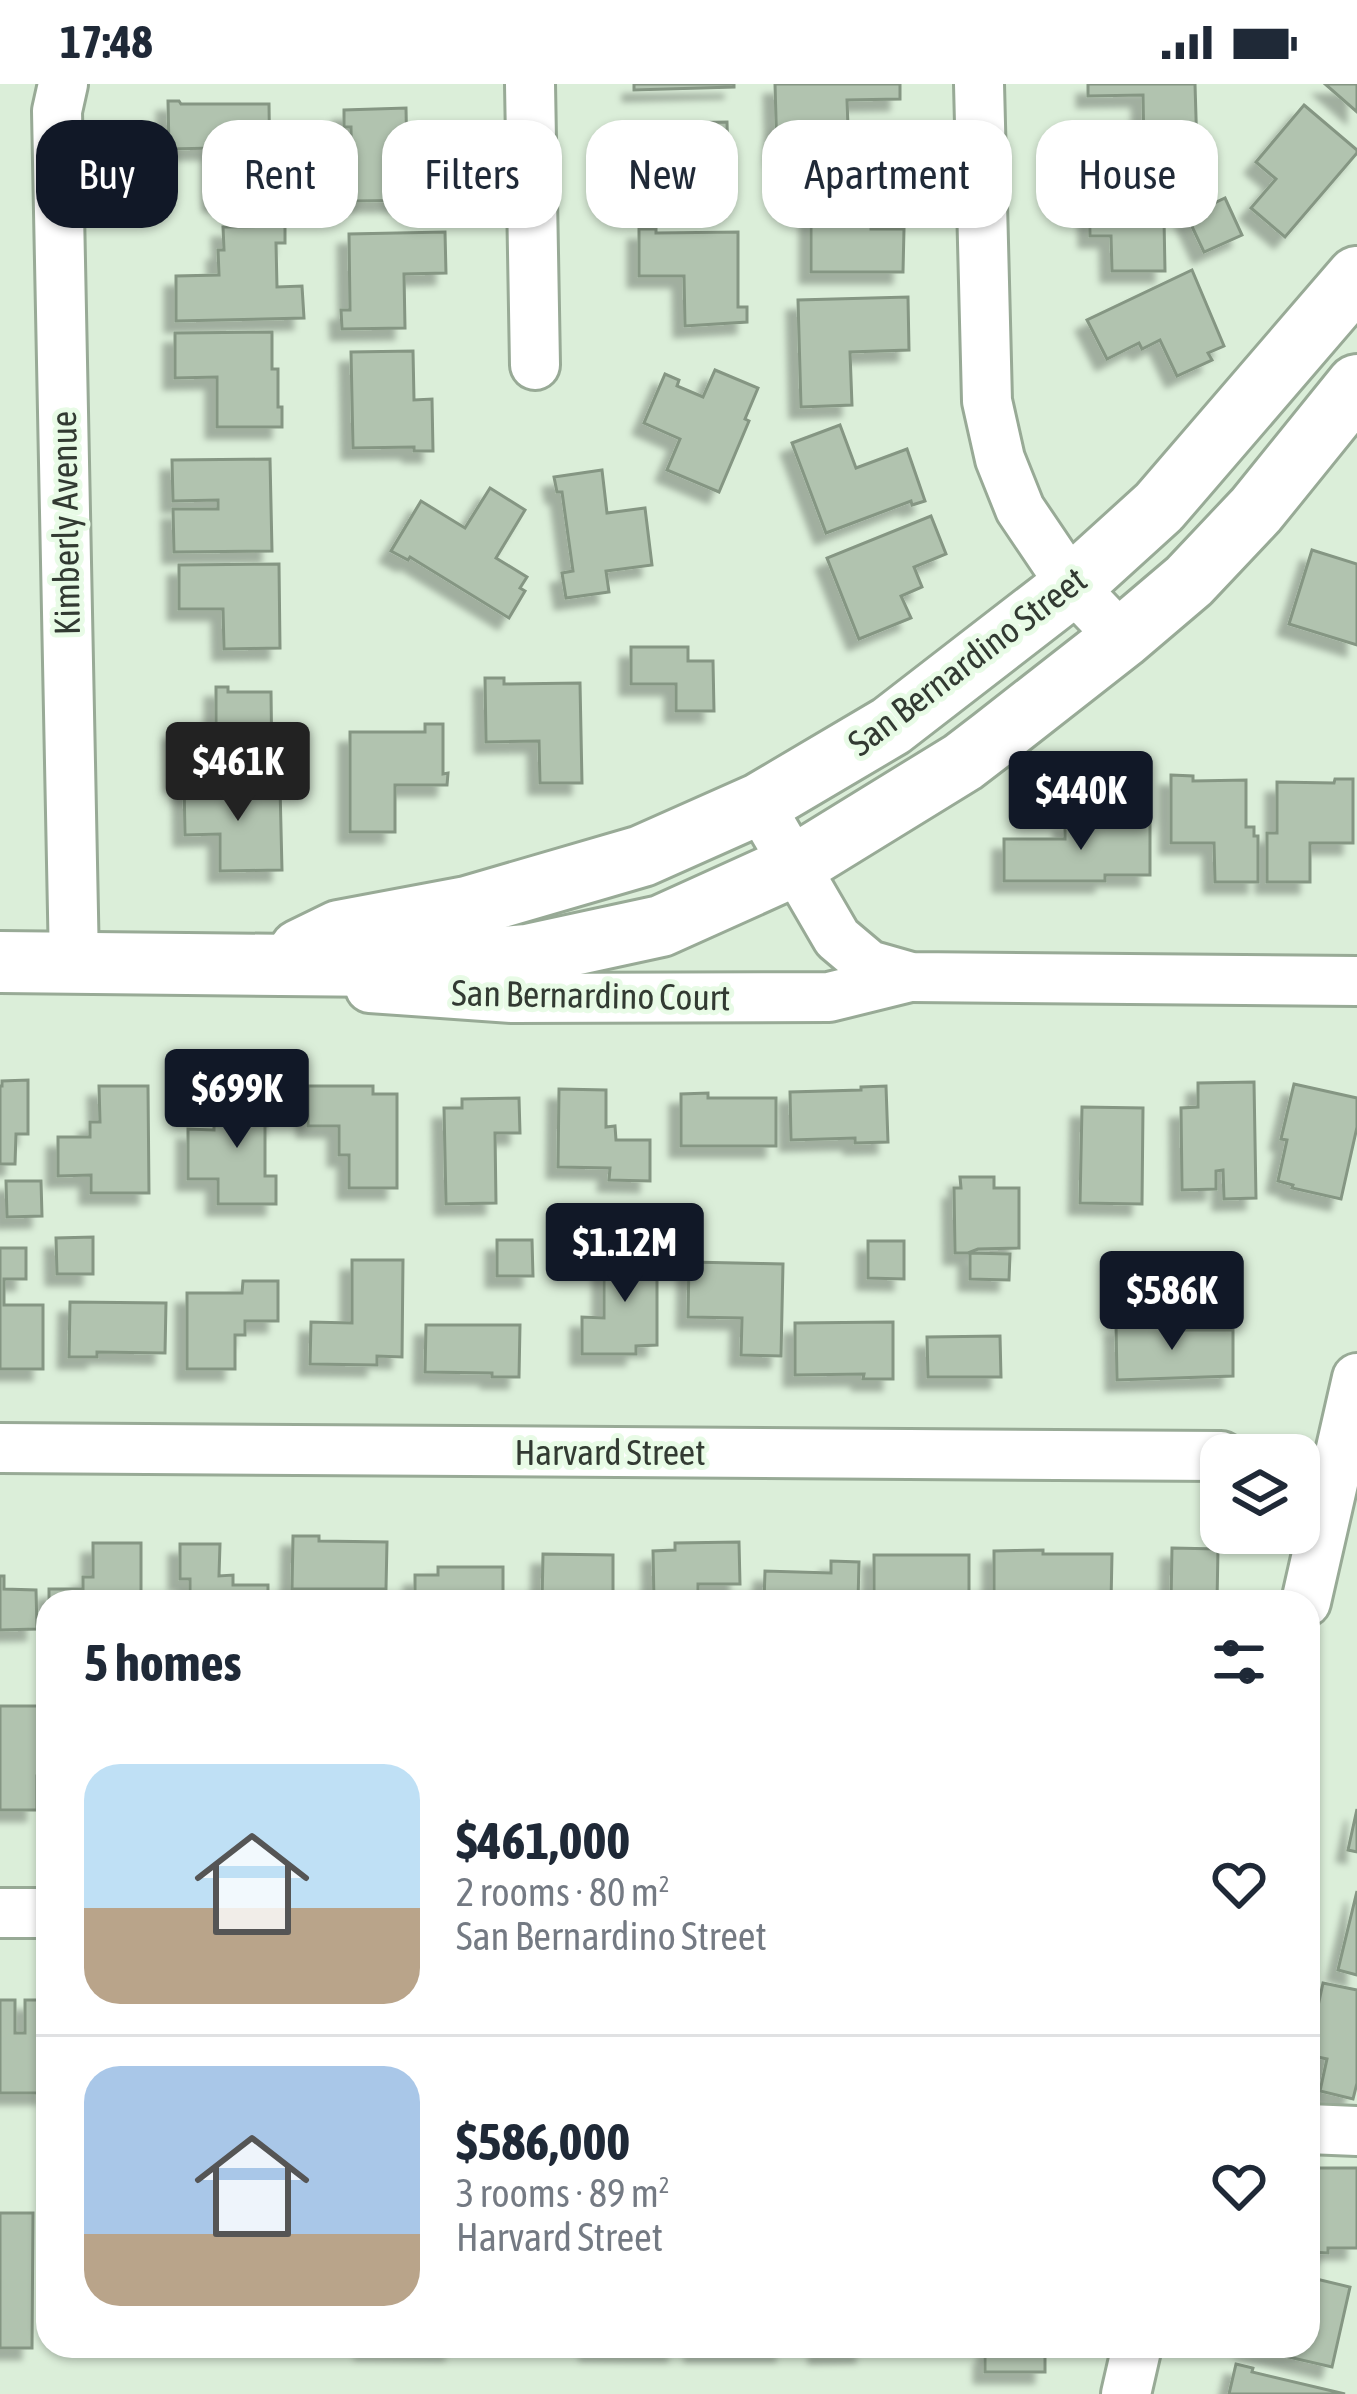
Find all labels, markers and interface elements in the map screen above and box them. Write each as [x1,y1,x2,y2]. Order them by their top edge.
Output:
text: 17:48 [60,16,153,68]
chip: Buy [36,120,178,228]
chip: Rent [202,120,358,228]
chip: Filters [382,120,562,228]
chip: New [586,120,738,228]
chip: Apartment [762,120,1012,228]
chip: House [1036,120,1218,228]
street label: Kimberly Avenue [42,410,88,636]
street label: San Bernardino Street [840,558,1094,764]
pin: $461K [154,722,322,824]
text: $461K [193,739,283,783]
pin: $440K [997,751,1165,853]
text: $440K [1036,768,1126,812]
street label: San Bernardino Court [451,972,731,1018]
pin: $699K [153,1049,321,1151]
text: $699K [192,1066,282,1110]
pin: $1.12M [527,1203,723,1305]
text: $1.12M [573,1220,677,1264]
pin: $586K [1088,1251,1256,1353]
text: $586K [1127,1268,1217,1312]
street label: Harvard Street [514,1431,706,1473]
map controls [1200,1434,1320,1554]
button: layers [1200,1434,1320,1554]
icon: filters [1206,1629,1272,1695]
text: 5 homes [84,1633,242,1692]
text: $461,000 [456,1811,630,1870]
icon: home [180,1812,324,1956]
icon: heart [1206,1851,1272,1917]
text: 2 rooms · 80 m² [456,1870,670,1914]
text: San Bernardino Street [456,1914,767,1958]
text: $586,000 [456,2112,630,2171]
icon: home [180,2114,324,2258]
icon: heart [1206,2153,1272,2219]
text: 3 rooms · 89 m² [456,2171,670,2215]
text: Harvard Street [456,2215,663,2259]

